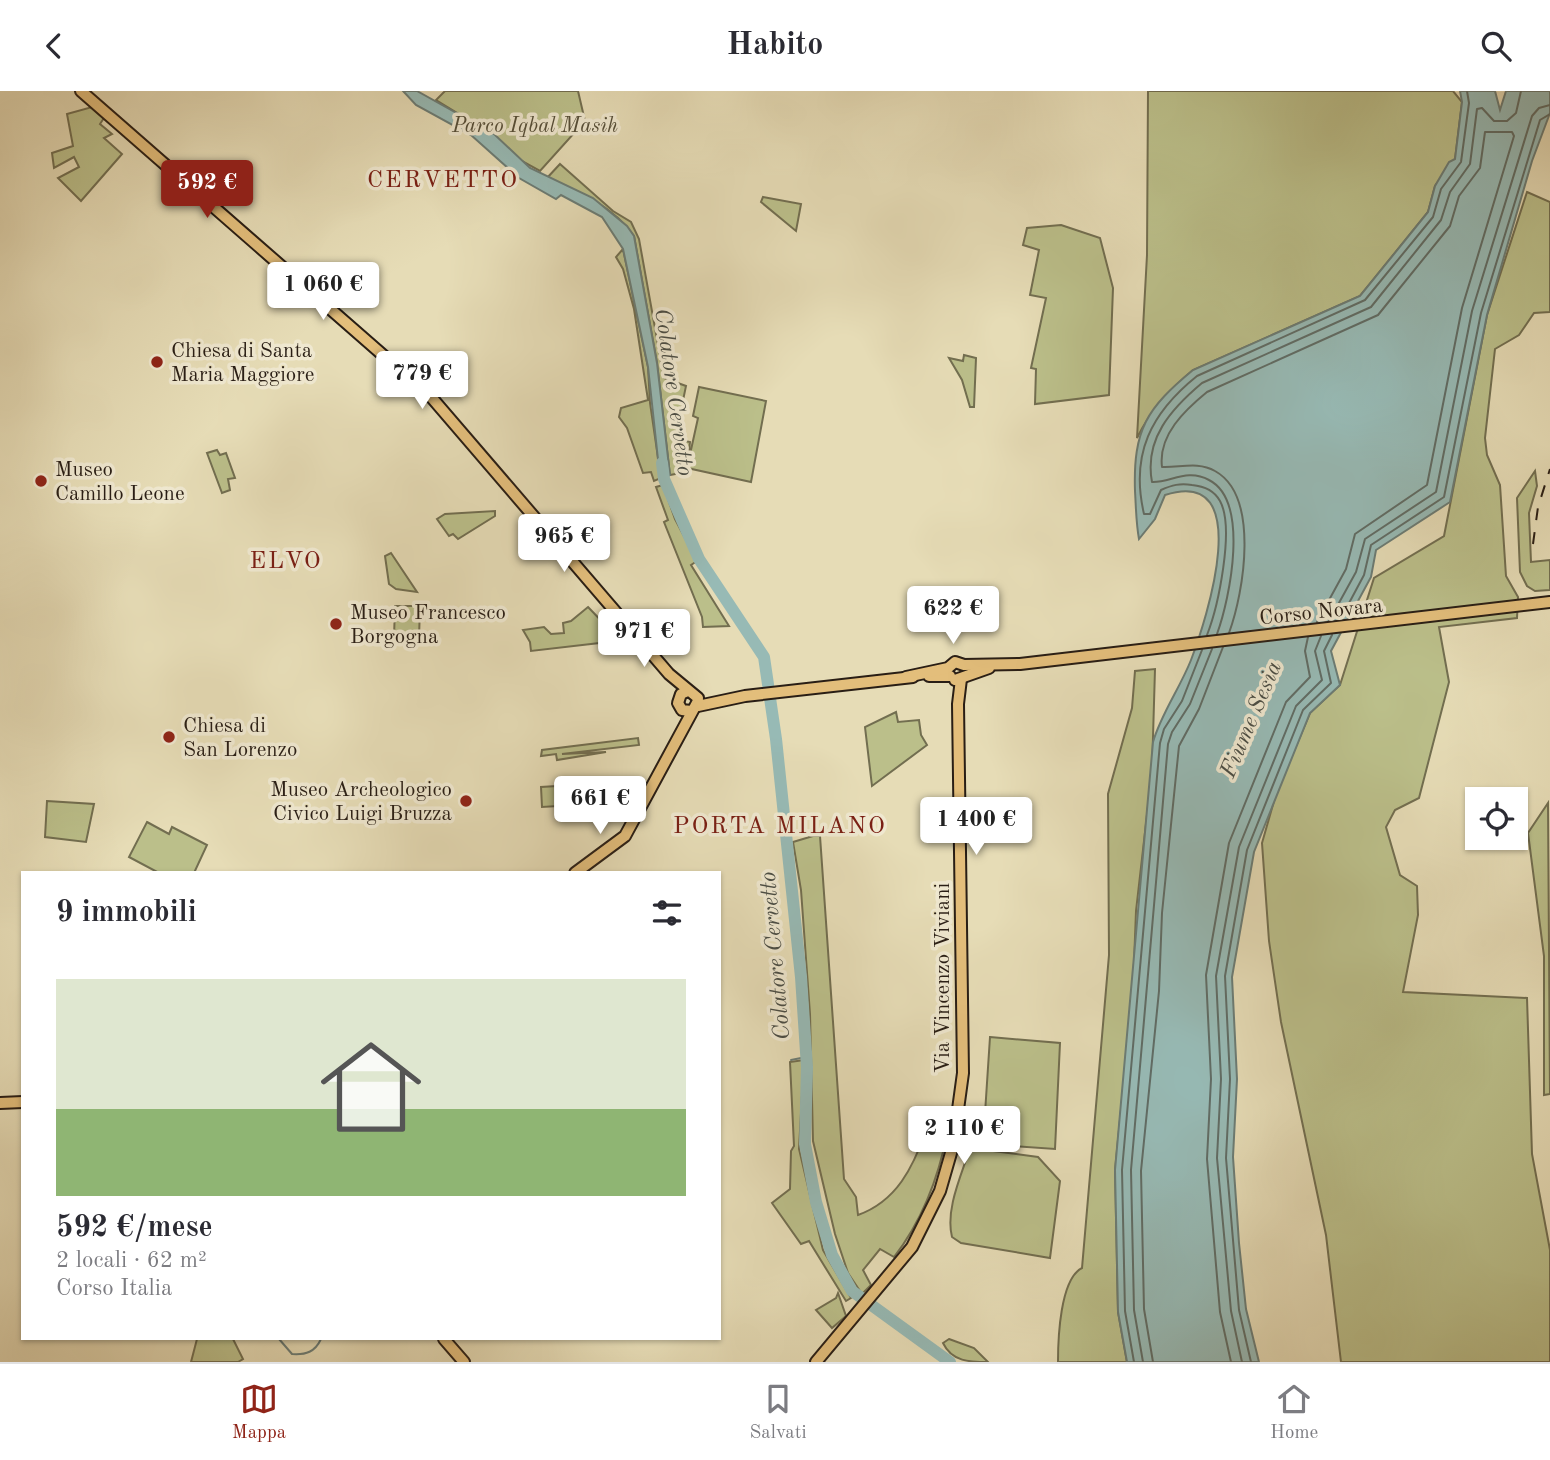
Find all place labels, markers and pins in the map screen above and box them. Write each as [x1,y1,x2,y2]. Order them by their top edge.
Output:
pin: 592 € [158,160,256,220]
pin: 1 060 € [258,263,388,322]
place label: Chiesa di Santa Maria Maggiore [171,341,315,386]
pin: 779 € [373,351,471,411]
marker: Chiesa di Santa Maria Maggiore [149,354,165,370]
place label: Museo Camillo Leone [55,460,185,505]
marker: Museo Camillo Leone [33,473,49,489]
pin: 965 € [515,515,613,574]
pin: 622 € [904,587,1002,646]
place label: Museo Francesco Borgogna [350,603,506,648]
pin: 971 € [595,609,693,669]
marker: Museo Francesco Borgogna [328,616,344,632]
place label: Chiesa di San Lorenzo [183,716,297,761]
marker: Chiesa di San Lorenzo [161,729,177,745]
pin: 661 € [551,777,649,836]
place label: Museo Archeologico Civico Luigi Bruzza [270,780,452,825]
marker: Museo Archeologico Civico Luigi Bruzza [458,793,474,809]
pin: 1 400 € [911,797,1041,857]
pin: 2 110 € [899,1107,1029,1166]

